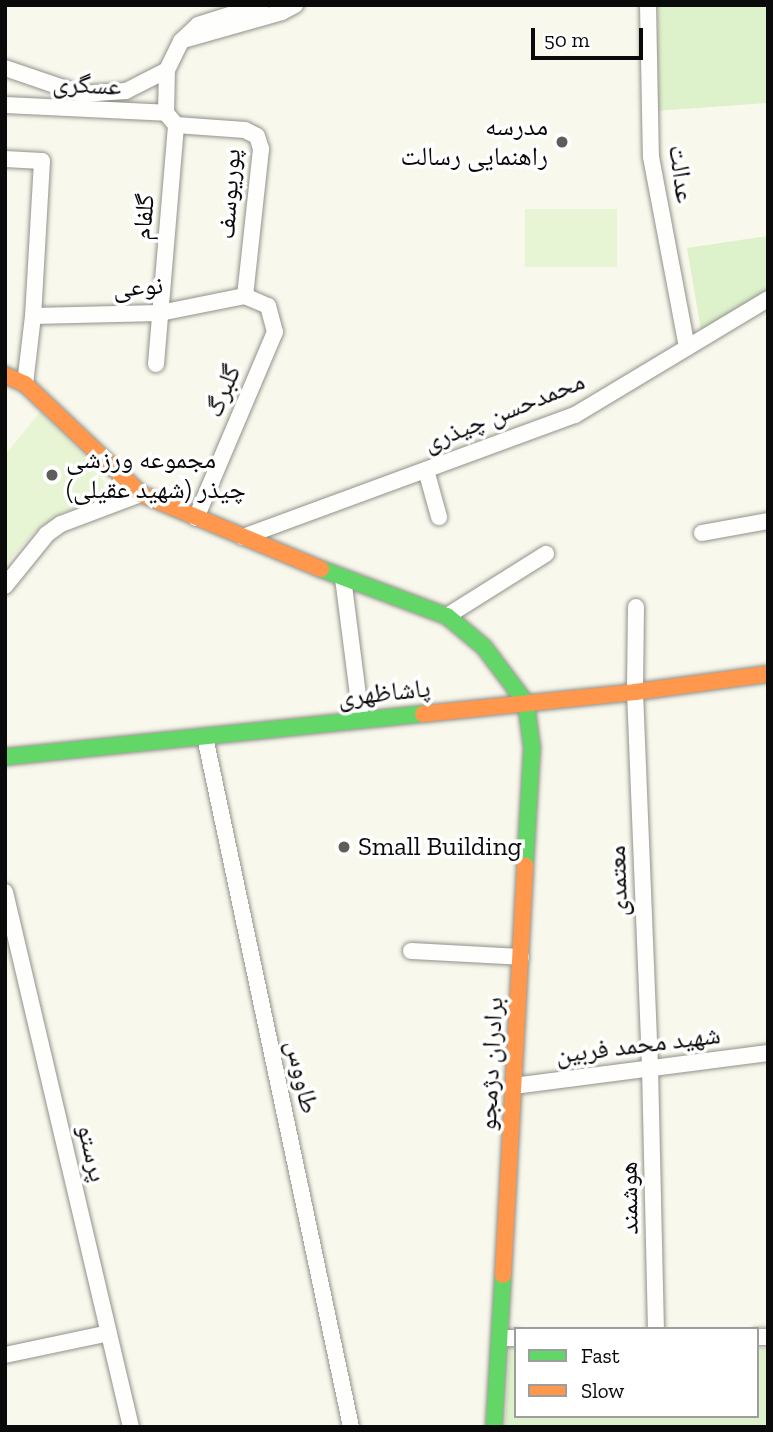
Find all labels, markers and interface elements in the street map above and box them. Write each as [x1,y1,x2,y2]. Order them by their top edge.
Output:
scale bar [535,14,647,58]
text: 50 m [544,27,590,52]
street label: عسگری [52,68,122,102]
place label: مدرسه راهنمایی رسالت [401,111,548,172]
marker: مدرسه راهنمایی رسالت [554,134,570,150]
street label: عدالت [661,143,701,205]
street label: پوریوسف [210,148,248,240]
street label: گلفام [126,192,162,242]
street label: نوعی [112,270,164,304]
street label: گلبرگ [198,360,248,422]
street label: محمدحسن چیذری [419,365,589,459]
place label: مجموعه ورزشی چیذر (شهید عقیلی) [66,444,246,505]
marker: مجموعه ورزشی چیذر (شهید عقیلی) [44,467,60,483]
street label: پاشاظهری [336,673,432,713]
place label: Small Building [358,831,522,863]
marker: Small Building [336,839,352,855]
street label: معتمدی [601,845,635,917]
street label: برادران دژمجو [472,996,510,1132]
street label: شهید محمد فربین [554,1019,722,1071]
street label: طاووس [279,1037,325,1117]
street label: پرستو [70,1121,114,1185]
street label: هوشمند [613,1161,645,1235]
legend [514,1327,759,1418]
text: Fast [581,1343,620,1368]
text: Slow [581,1378,624,1403]

